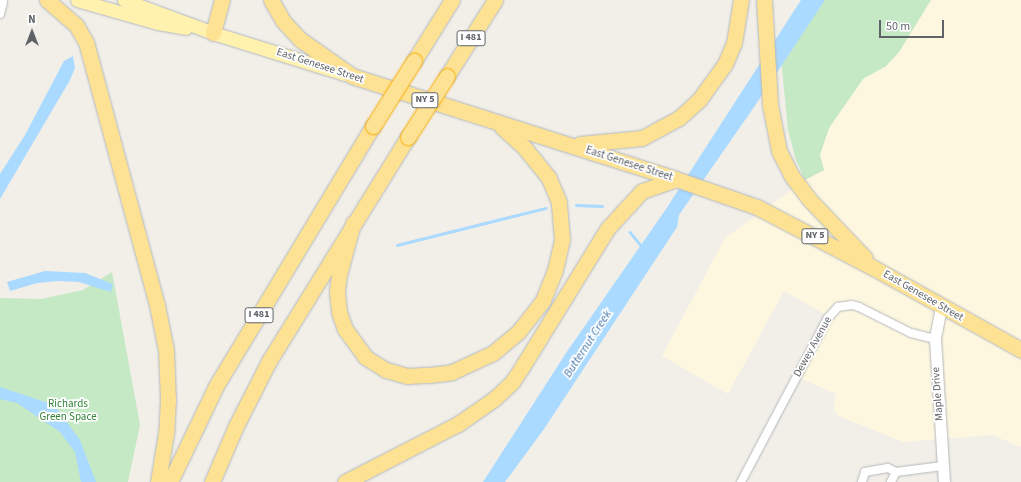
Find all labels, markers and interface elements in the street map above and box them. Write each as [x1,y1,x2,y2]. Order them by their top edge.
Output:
north arrow [12,12,52,52]
text: N [28,12,36,27]
scale bar [881,12,946,38]
text: 50 m [886,18,910,35]
road number: I 481 [456,30,486,46]
street label: East Genesee Street [275,46,365,86]
road number: NY 5 [411,92,439,108]
street label: East Genesee Street [584,144,674,184]
road number: NY 5 [801,228,829,244]
street label: East Genesee Street [880,268,966,324]
road number: I 481 [244,307,274,323]
water label: Butternut Creek [561,308,615,380]
street label: Dewey Avenue [791,315,835,379]
street label: Maple Drive [930,367,946,421]
park label: Richards Green Space [39,398,97,424]

